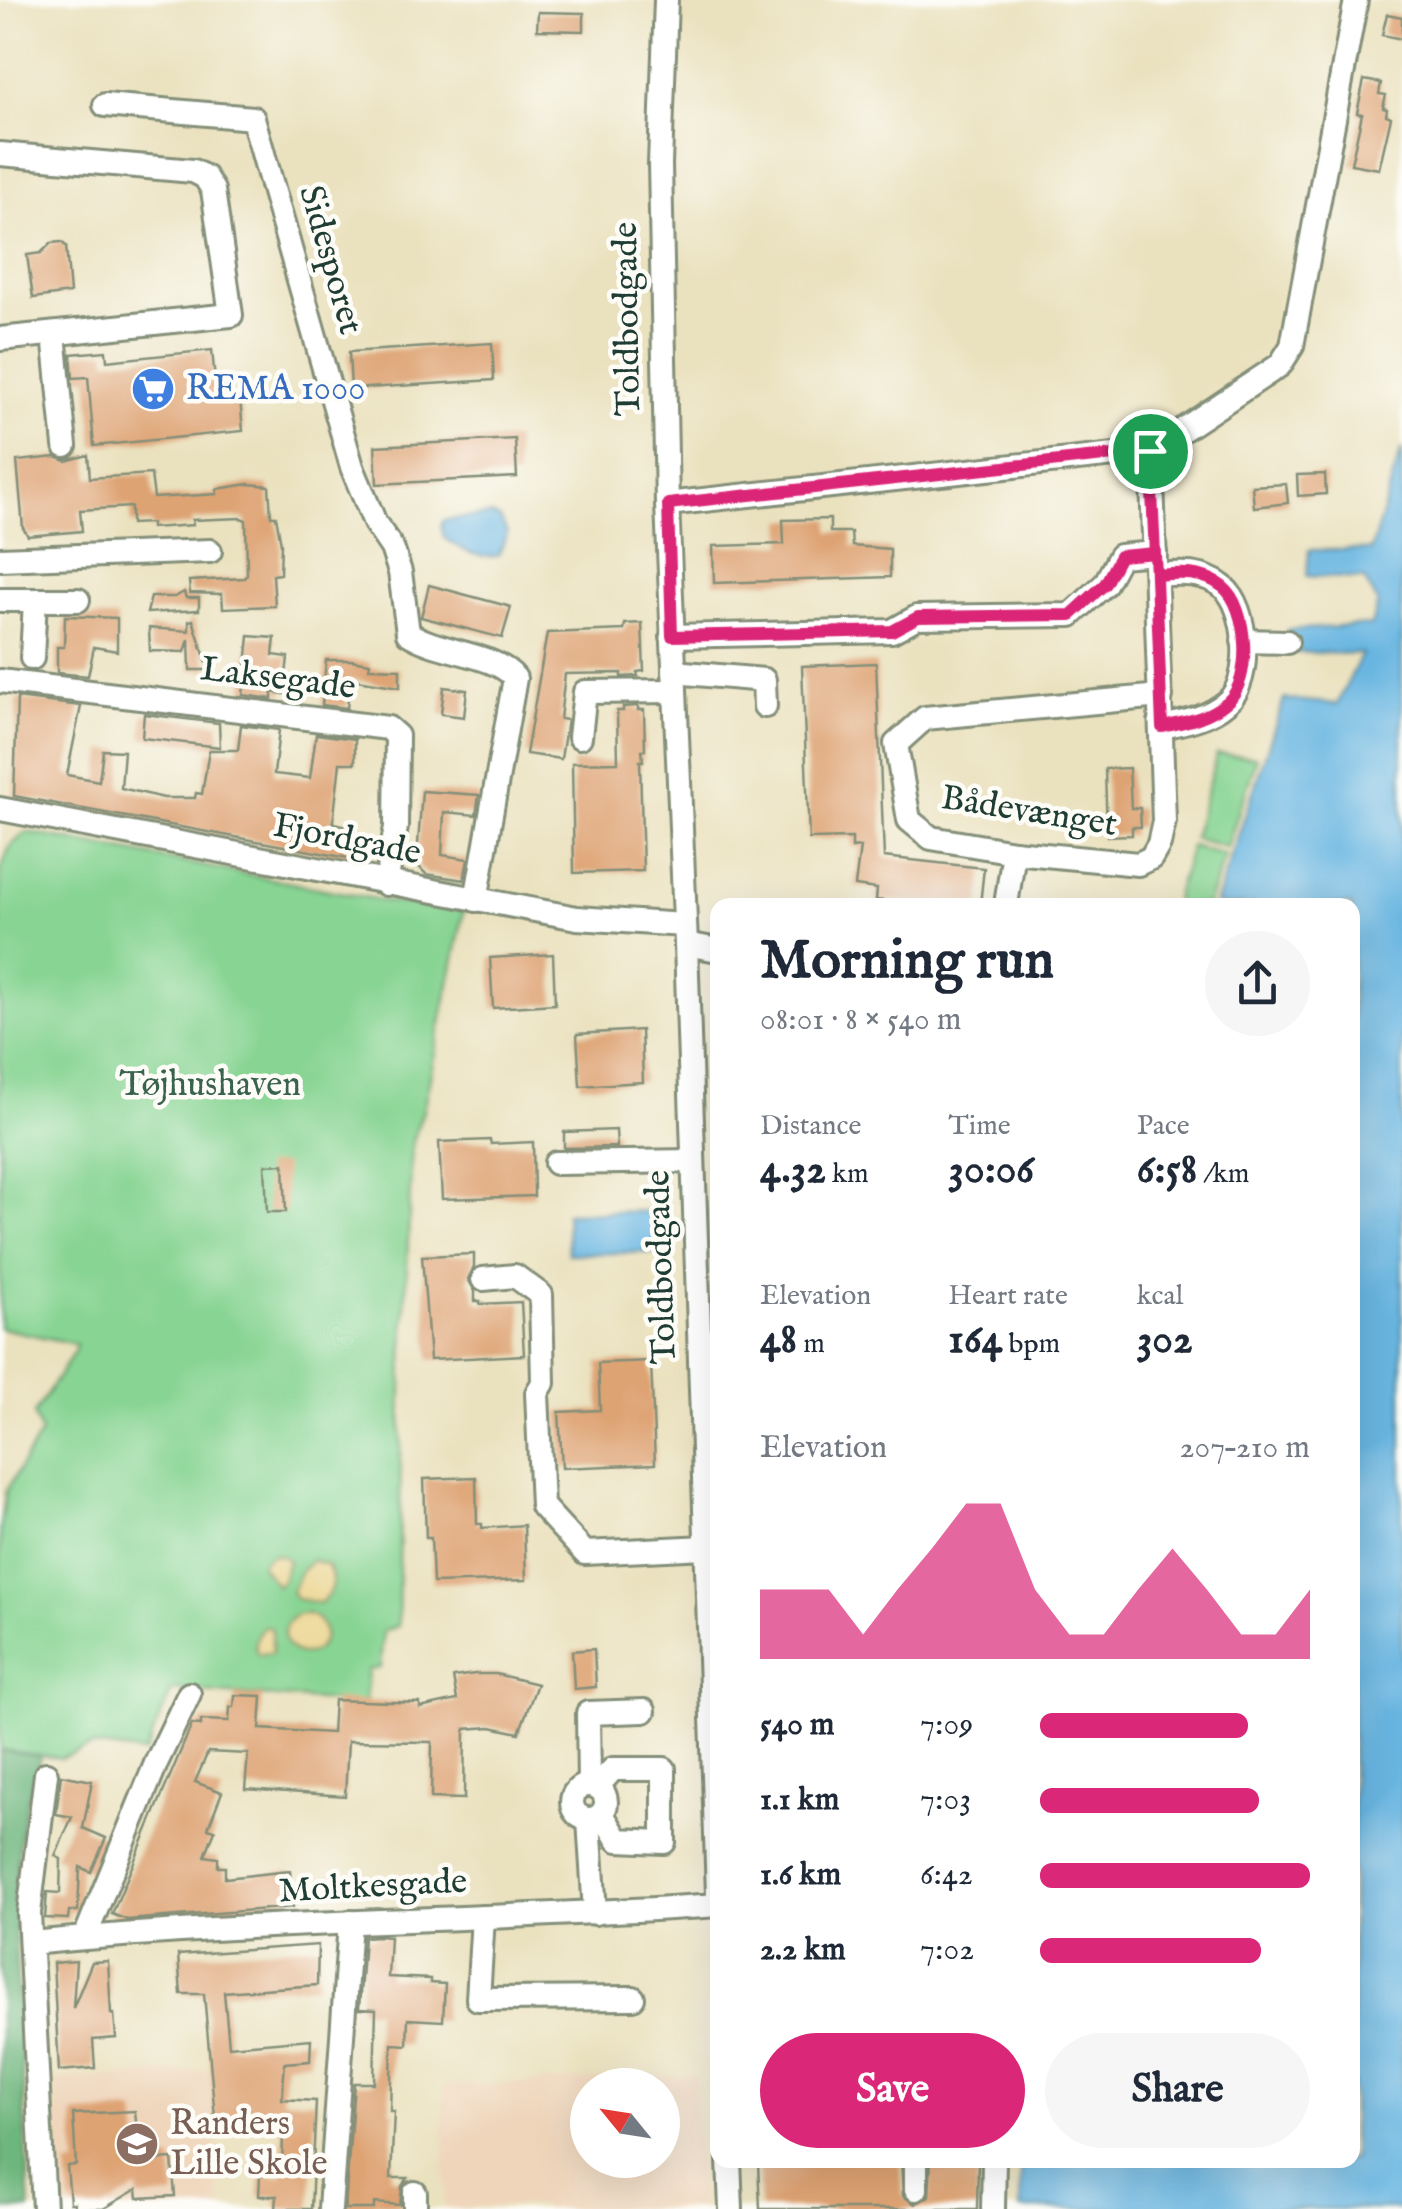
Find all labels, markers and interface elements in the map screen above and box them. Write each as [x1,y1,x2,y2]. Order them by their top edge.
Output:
street label: Sidesporet [287,180,373,340]
street label: Toldbodgade [604,221,652,417]
supermarket icon: REMA 1000 [130,366,176,412]
place label: REMA 1000 [186,367,365,412]
pin [1108,409,1193,494]
icon: arrive [1123,424,1178,479]
street label: Laksegade [198,647,358,711]
street label: Bådevænget [938,776,1120,848]
street label: Fjordgade [269,804,425,876]
text: Morning run [760,927,1054,997]
button: share [1205,931,1310,1036]
text: 08:01 · 8 × 540 m [760,1000,962,1041]
park label: Tøjhushaven [119,1063,301,1108]
text: Distance [760,1109,861,1144]
text: Time [948,1109,1011,1144]
text: Pace [1137,1109,1190,1144]
text: 4.32 [760,1144,826,1197]
text: 30:06 [948,1144,1034,1197]
text: 6:58 [1137,1144,1197,1197]
text: km [826,1157,869,1192]
text: /km [1197,1157,1249,1192]
street label: Toldbodgade [636,1169,688,1365]
text: Elevation [760,1279,871,1314]
text: Heart rate [948,1279,1068,1314]
text: kcal [1137,1279,1183,1314]
text: 48 [760,1314,797,1367]
text: 164 [948,1314,1002,1367]
text: 302 [1137,1314,1193,1367]
text: m [797,1327,825,1362]
text: bpm [1002,1327,1060,1362]
text: Elevation [760,1428,887,1469]
text: 207–210 m [1179,1428,1310,1469]
text: 540 m [760,1705,835,1746]
text: 7:09 [920,1705,973,1746]
text: 1.1 km [760,1780,840,1821]
text: 7:03 [920,1780,971,1821]
text: 1.6 km [760,1855,841,1896]
text: 6:42 [920,1855,973,1896]
street label: Moltkesgade [278,1860,468,1914]
text: 2.2 km [760,1930,846,1971]
text: 7:02 [920,1930,974,1971]
button: Save [760,2033,1025,2148]
button: Share [1045,2033,1310,2148]
north arrow [570,2068,680,2178]
map controls [570,2068,680,2178]
place label: Randers Lille Skole [170,2102,328,2187]
school or university icon: Randers Lille Skole [114,2121,160,2167]

